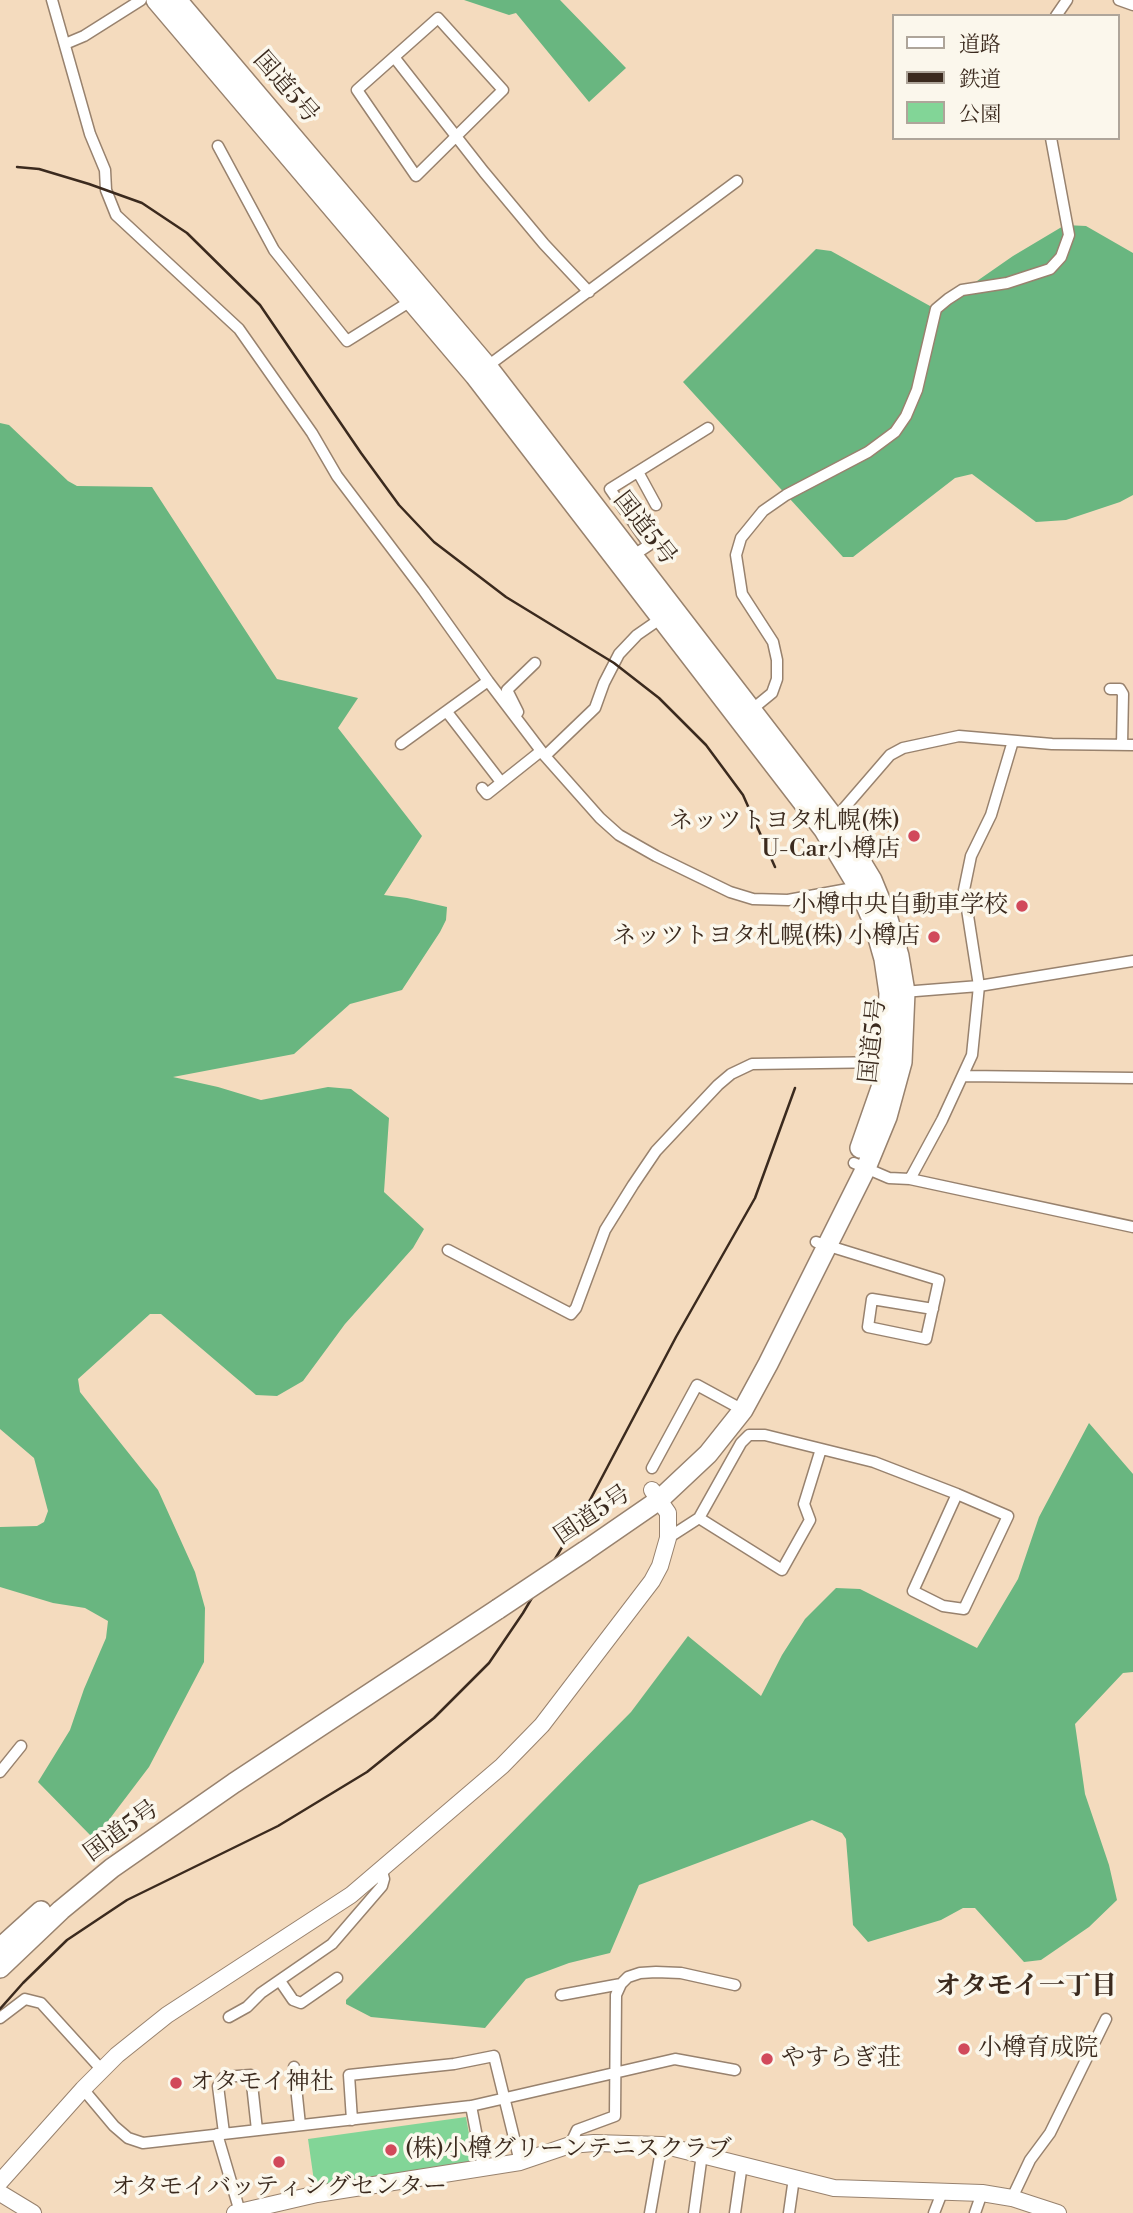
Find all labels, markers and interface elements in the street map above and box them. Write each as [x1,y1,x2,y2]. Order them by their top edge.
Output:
legend [892,14,1119,140]
text: 道路 [959,32,1001,58]
street label: 国道5号 [246,46,324,130]
text: 鉄道 [959,67,1001,93]
text: 公園 [959,102,1001,128]
street label: 国道5号 [606,487,682,571]
place label: ネッツトヨタ札幌(株) U-Car小樽店 [669,808,900,864]
marker: ネッツトヨタ札幌(株) U-Car小樽店 [906,828,922,844]
place label: 小樽中央自動車学校 [792,892,1008,920]
marker: 小樽中央自動車学校 [1014,898,1030,914]
place label: ネッツトヨタ札幌(株) 小樽店 [612,923,920,951]
marker: ネッツトヨタ札幌(株) 小樽店 [926,929,942,945]
street label: 国道5号 [855,997,893,1085]
street label: 国道5号 [550,1480,636,1552]
street label: 国道5号 [79,1795,165,1869]
district label: オタモイ一丁目 [935,1972,1117,2004]
place label: 小樽育成院 [978,2035,1098,2063]
marker: 小樽育成院 [956,2041,972,2057]
place label: やすらぎ荘 [781,2045,901,2073]
marker: やすらぎ荘 [759,2051,775,2067]
place label: オタモイ神社 [190,2069,334,2097]
marker: オタモイ神社 [168,2075,184,2091]
place label: (株)小樽グリーンテニスクラブ [405,2136,732,2164]
marker: (株)小樽グリーンテニスクラブ [383,2142,399,2158]
marker: オタモイバッティングセンター [271,2154,287,2170]
place label: オタモイバッティングセンター [111,2174,447,2202]

